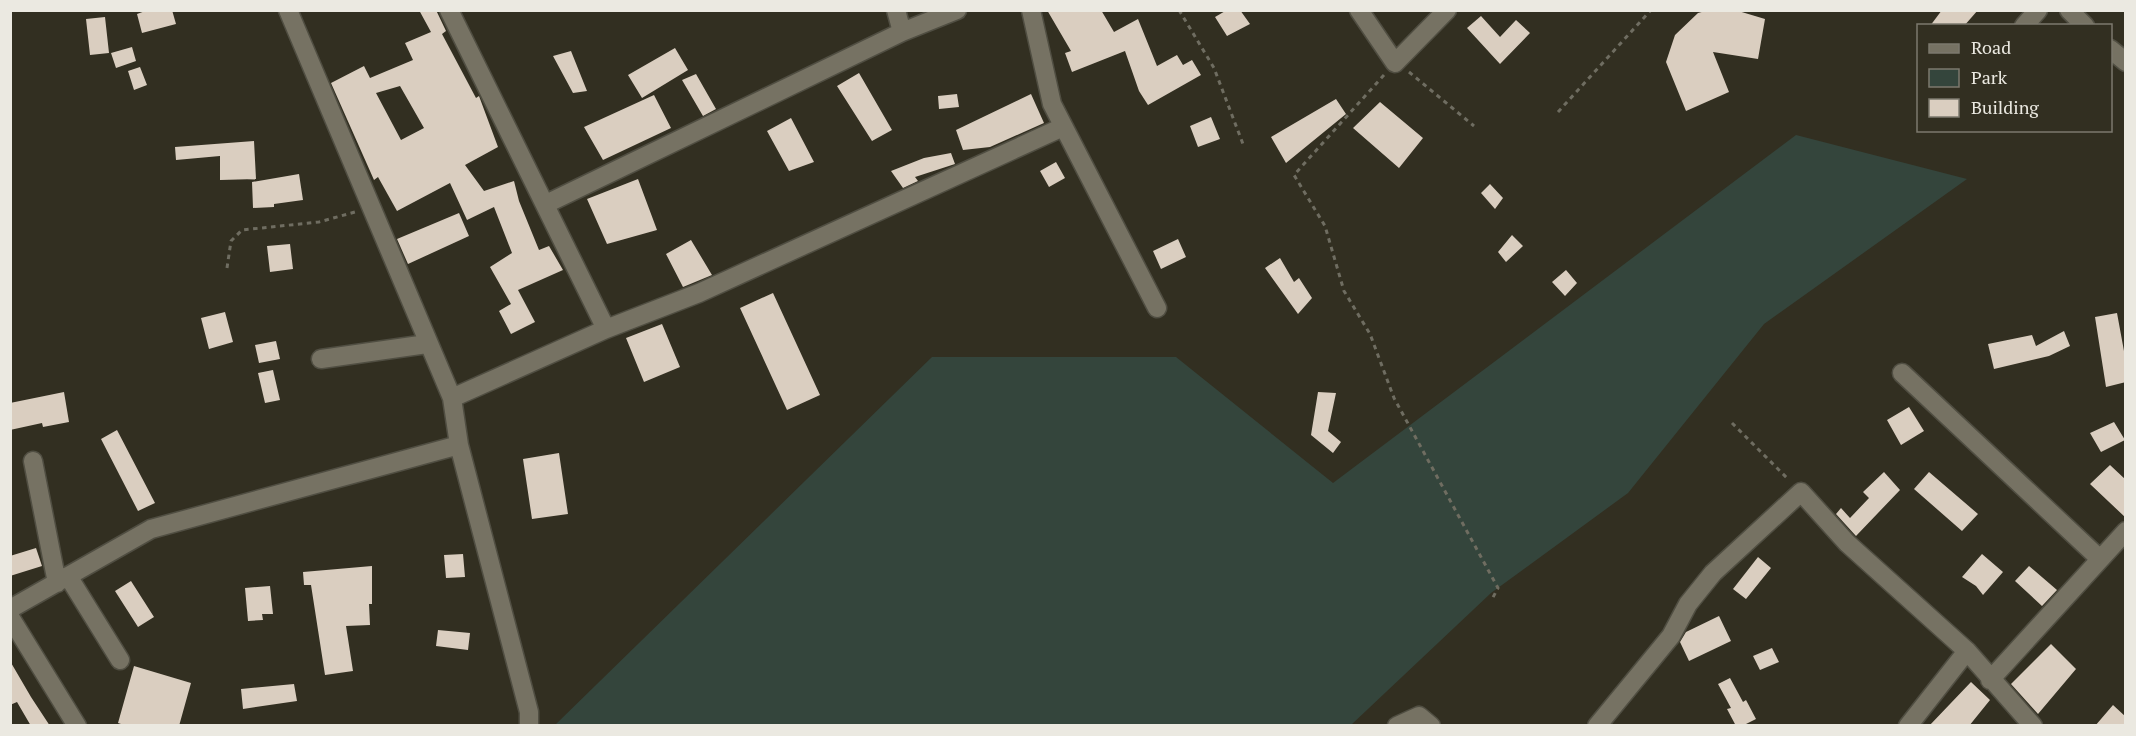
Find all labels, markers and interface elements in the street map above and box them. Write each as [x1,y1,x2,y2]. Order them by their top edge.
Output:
legend [1917,24,2112,132]
text: Road [1971,35,2011,59]
text: Park [1971,65,2008,89]
text: Building [1971,95,2039,119]

